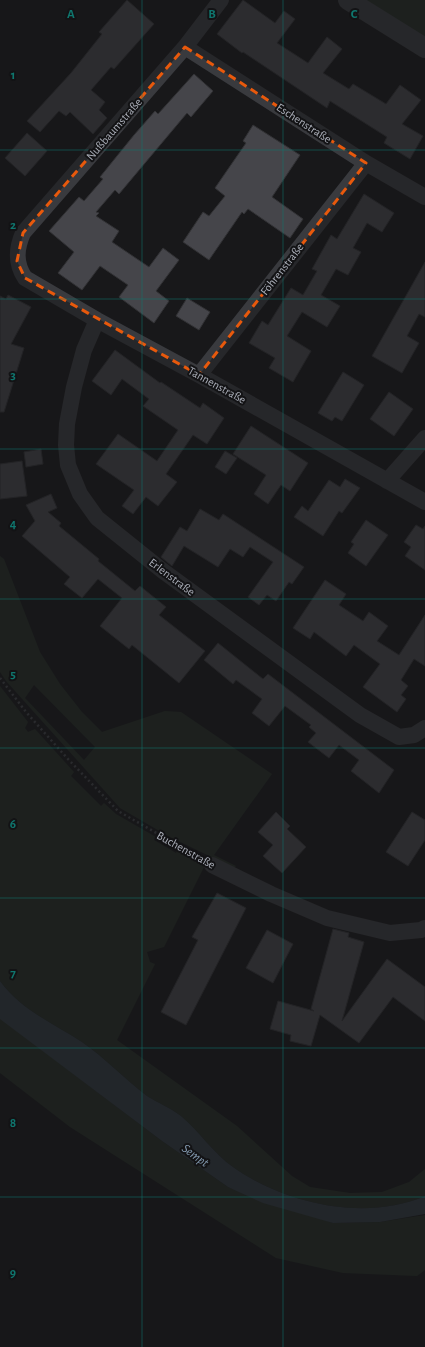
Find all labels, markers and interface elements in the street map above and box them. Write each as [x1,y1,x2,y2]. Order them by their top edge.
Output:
text: A [67,8,75,21]
text: B [208,8,216,21]
text: C [351,8,358,21]
text: 1 [11,69,15,82]
street label: Nußbaumstraße [84,96,144,162]
street label: Eschenstraße [274,101,334,145]
text: 2 [10,219,16,232]
street label: Föhrenstraße [258,241,306,297]
street label: Tannenstraße [186,364,248,406]
text: 3 [10,369,16,382]
text: 4 [10,518,17,531]
street label: Erlenstraße [147,556,197,598]
text: 5 [10,668,16,681]
text: 6 [10,818,16,831]
street label: Buchenstraße [155,829,217,871]
text: 7 [10,967,16,980]
text: 8 [10,1117,16,1130]
water label: Sempt [179,1142,211,1170]
text: 9 [10,1267,16,1280]

